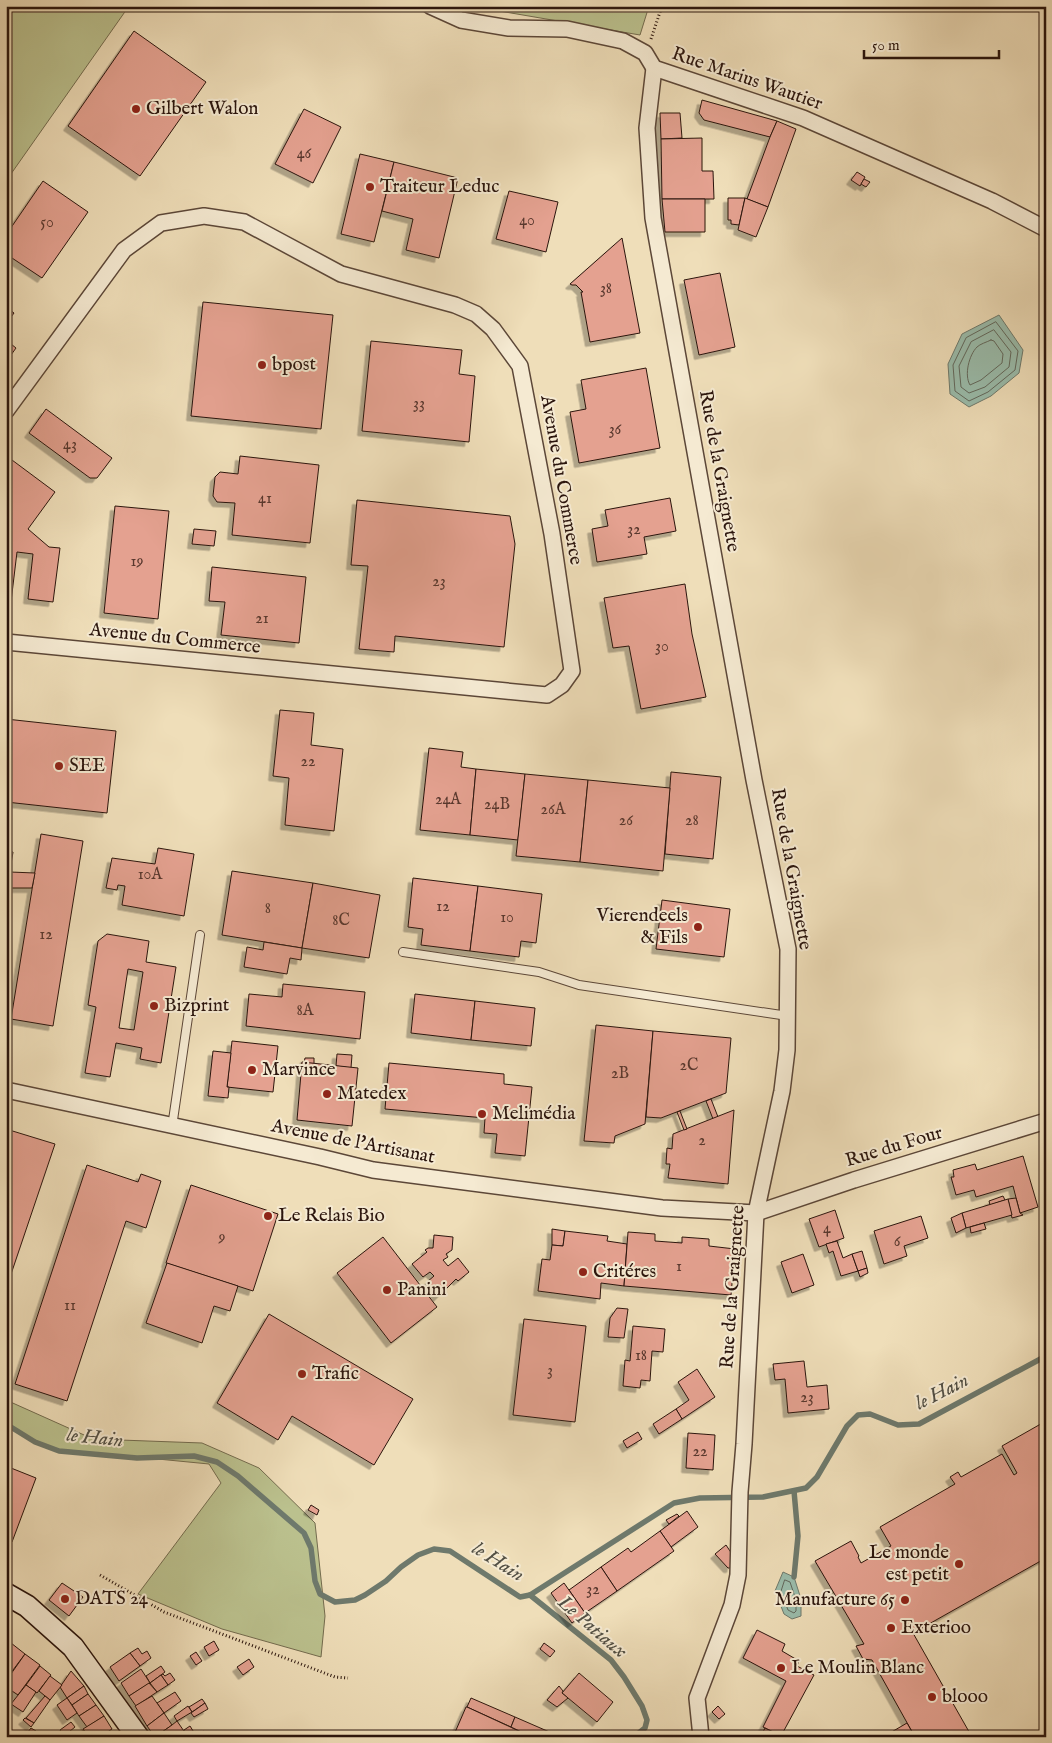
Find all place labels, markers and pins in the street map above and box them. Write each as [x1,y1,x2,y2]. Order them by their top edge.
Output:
place label: Gilbert Walon [146,97,258,121]
marker: Gilbert Walon [130,103,142,115]
place label: Traiteur Leduc [380,175,499,199]
marker: Traiteur Leduc [364,181,376,193]
place label: bpost [272,353,316,377]
marker: bpost [256,359,268,371]
place label: SEE [69,754,105,778]
marker: SEE [53,760,65,772]
place label: Vierendeels & Fils [596,904,688,950]
marker: Vierendeels & Fils [692,921,704,933]
place label: Bizprint [164,994,230,1018]
marker: Bizprint [148,1000,160,1012]
place label: Marvince [262,1058,336,1082]
marker: Marvince [246,1064,258,1076]
place label: Matedex [337,1082,406,1106]
marker: Matedex [321,1088,333,1100]
place label: Melimédia [492,1102,576,1126]
marker: Melimédia [476,1108,488,1120]
place label: Le Relais Bio [278,1204,385,1228]
marker: Le Relais Bio [262,1210,274,1222]
place label: Critéres [593,1260,656,1284]
marker: Critéres [577,1266,589,1278]
place label: Panini [397,1278,447,1302]
marker: Panini [381,1284,393,1296]
place label: Trafic [312,1362,359,1386]
marker: Trafic [296,1368,308,1380]
place label: Le monde est petit [869,1541,949,1587]
marker: Le monde est petit [953,1558,965,1570]
place label: DATS 24 [75,1587,149,1611]
place label: Manufacture 65 [775,1588,895,1612]
marker: DATS 24 [59,1593,71,1605]
marker: Manufacture 65 [899,1594,911,1606]
place label: Exterioo [901,1616,971,1640]
marker: Exterioo [885,1622,897,1634]
place label: Le Moulin Blanc [791,1656,924,1680]
marker: Le Moulin Blanc [775,1662,787,1674]
place label: blooo [942,1685,988,1709]
marker: blooo [926,1691,938,1703]

